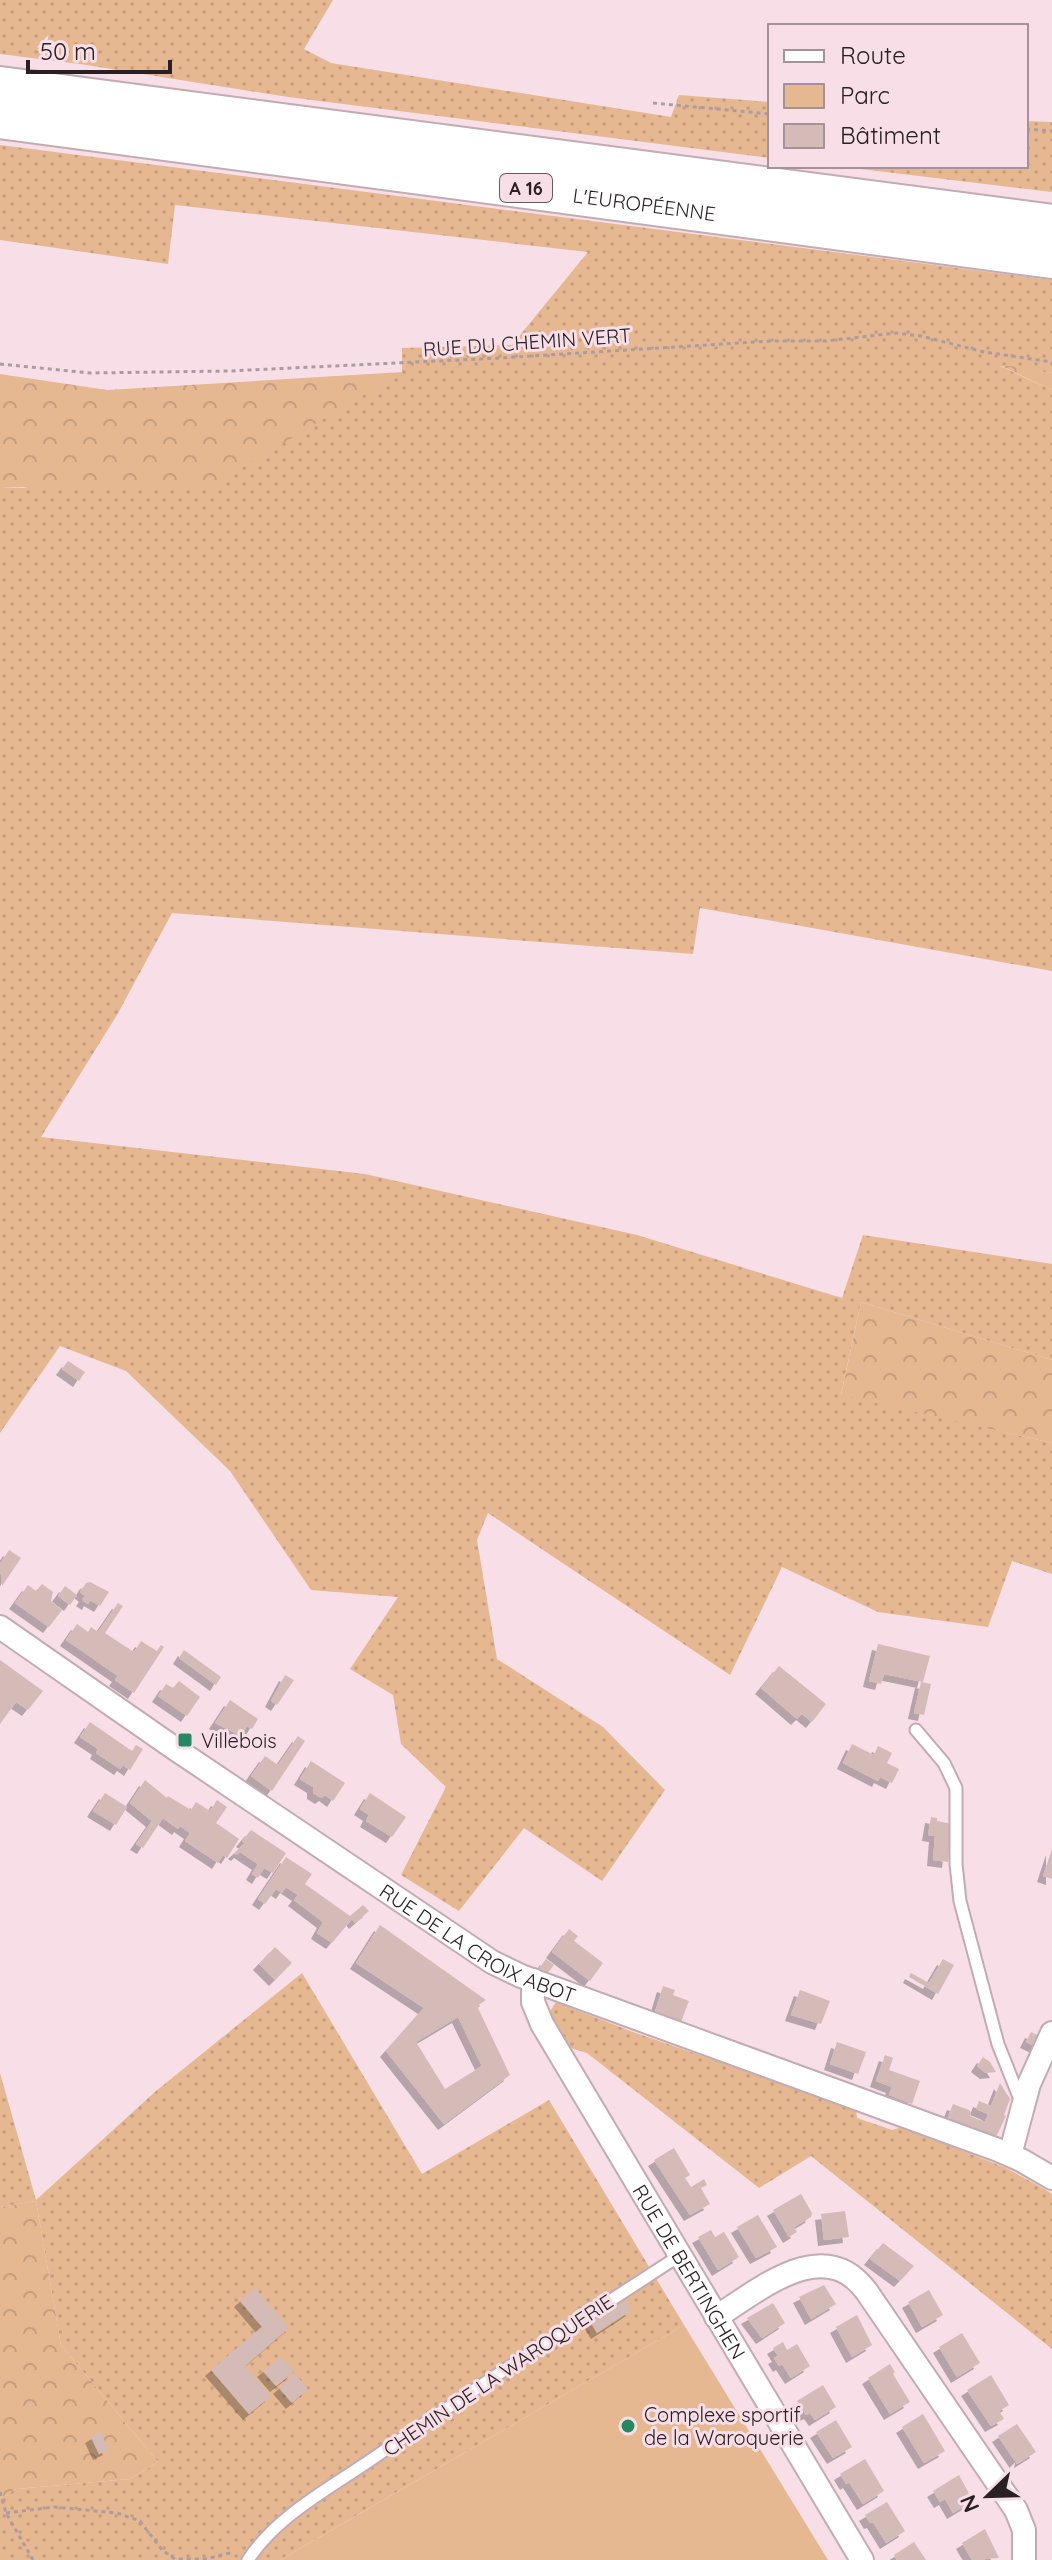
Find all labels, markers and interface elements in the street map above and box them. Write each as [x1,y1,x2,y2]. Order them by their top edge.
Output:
scale bar [28,24,170,74]
legend [768,24,1028,168]
text: 50 m [40,36,96,66]
text: Route [840,40,906,70]
text: Parc [840,80,890,110]
text: Bâtiment [840,120,941,150]
road number: A 16 [500,174,552,202]
street label: L'EUROPÉENNE [571,182,717,226]
street label: RUE DU CHEMIN VERT [422,322,632,362]
place label: Villebois [201,1728,277,1753]
marker: Villebois [176,1731,194,1749]
street label: RUE DE LA CROIX ABOT [375,1878,579,2007]
street label: RUE DE BERTINGHEN [628,2180,752,2363]
street label: CHEMIN DE LA WAROQUERIE [378,2289,618,2461]
place label: Complexe sportif de la Waroquerie [644,2402,804,2450]
marker: Complexe sportif de la Waroquerie [619,2417,637,2435]
north arrow [948,2456,1028,2536]
text: N [954,2491,986,2517]

